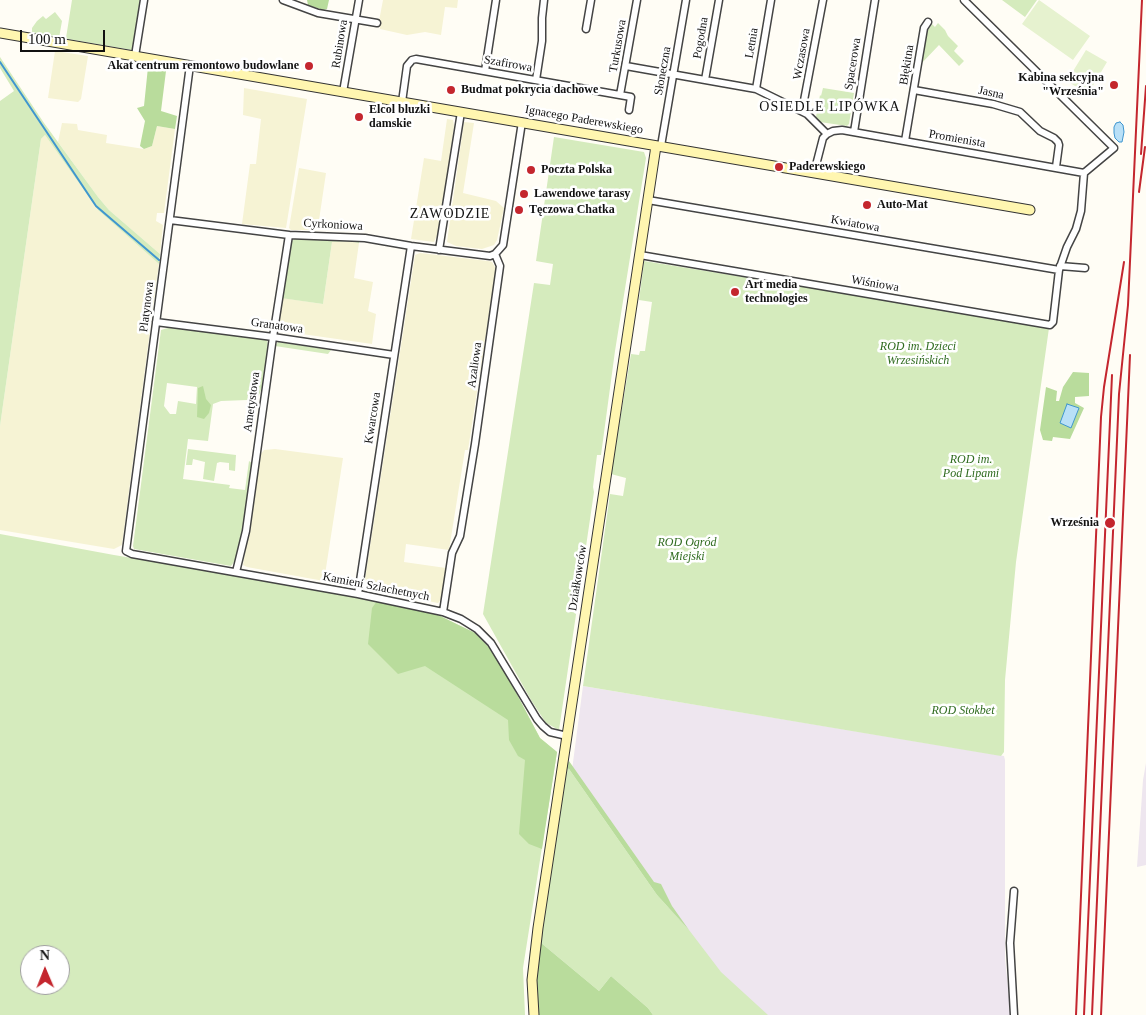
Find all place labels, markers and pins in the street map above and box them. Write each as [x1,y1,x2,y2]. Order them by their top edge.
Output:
place label: Akat centrum remontowo budowlane [108,59,299,73]
marker: Akat centrum remontowo budowlane [303,60,315,72]
place label: Kabina sekcyjna "Września" [1018,71,1104,99]
marker: Kabina sekcyjna "Września" [1108,79,1120,91]
place label: Budmat pokrycia dachowe [461,83,598,97]
marker: Budmat pokrycia dachowe [445,84,457,96]
place label: Elcol bluzki damskie [369,103,430,131]
marker: Elcol bluzki damskie [353,111,365,123]
place label: Paderewskiego [789,160,865,174]
marker: Paderewskiego [773,161,785,173]
place label: Poczta Polska [541,163,612,177]
marker: Poczta Polska [525,164,537,176]
place label: Lawendowe tarasy [534,187,630,201]
marker: Lawendowe tarasy [518,188,530,200]
place label: Auto-Mat [877,198,928,212]
marker: Auto-Mat [861,199,873,211]
place label: Tęczowa Chatka [529,203,615,217]
marker: Tęczowa Chatka [513,204,525,216]
place label: Art media technologies [745,278,808,306]
marker: Art media technologies [729,286,741,298]
place label: Września [1051,516,1099,530]
marker: Września [1103,516,1117,530]

